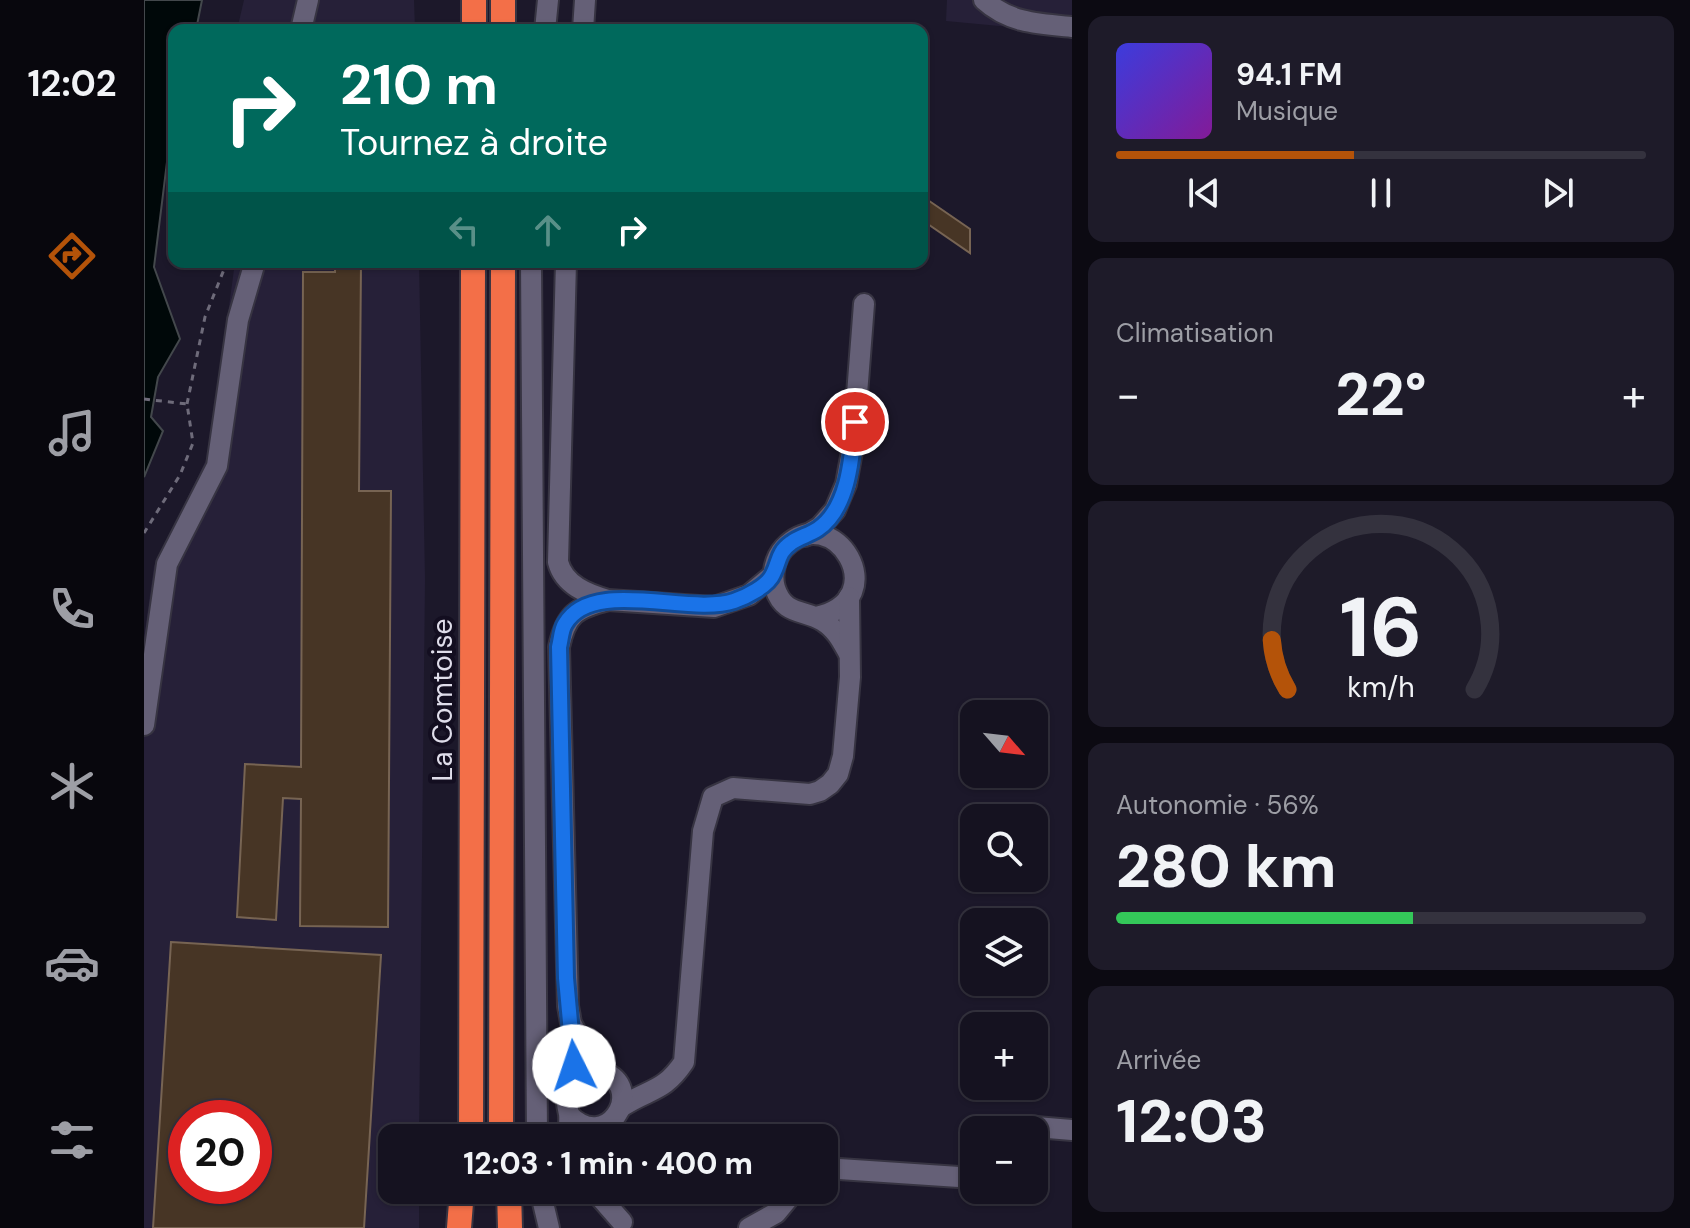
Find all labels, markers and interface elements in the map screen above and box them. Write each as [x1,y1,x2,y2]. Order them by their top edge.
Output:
text: 210 m [340,48,498,121]
text: 94.1 FM [1236,55,1342,94]
icon: right [208,56,312,160]
text: 12:02 [28,60,117,107]
text: Musique [1236,94,1338,128]
text: Tournez à droite [340,119,608,166]
icon: previous [1182,171,1226,215]
icon: pause [1359,171,1403,215]
icon: next [1536,171,1580,215]
icon: left [442,208,486,252]
icon: ahead [526,208,570,252]
icon: right [610,208,654,252]
icon: directions [44,228,100,284]
text: Climatisation [1116,316,1274,350]
text: 22° [1335,355,1427,434]
text: − [1116,366,1140,424]
text: + [1622,366,1646,424]
pin [821,388,889,456]
icon: arrive [833,400,877,444]
icon: music [44,405,100,461]
text: 16 [1339,573,1423,682]
icon: phone [44,581,100,637]
street label: La Comtoise [424,619,461,781]
text: km/h [1347,669,1415,706]
north arrow [960,700,1048,788]
map controls [960,700,1048,1204]
icon: climate [44,758,100,814]
text: Autonomie · 56% [1116,788,1319,822]
button: search [960,804,1048,892]
text: 280 km [1116,827,1337,906]
button: layers [960,908,1048,996]
icon: car [44,935,100,991]
button: + [960,1012,1048,1100]
position arrow [532,1024,616,1108]
text: Arrivée [1116,1043,1201,1077]
text: 12:03 [1116,1082,1267,1161]
speed limit sign: 20 [168,1100,272,1204]
icon: filters [44,1112,100,1168]
button: − [960,1116,1048,1204]
text: 12:03 · 1 min · 400 m [463,1144,753,1183]

